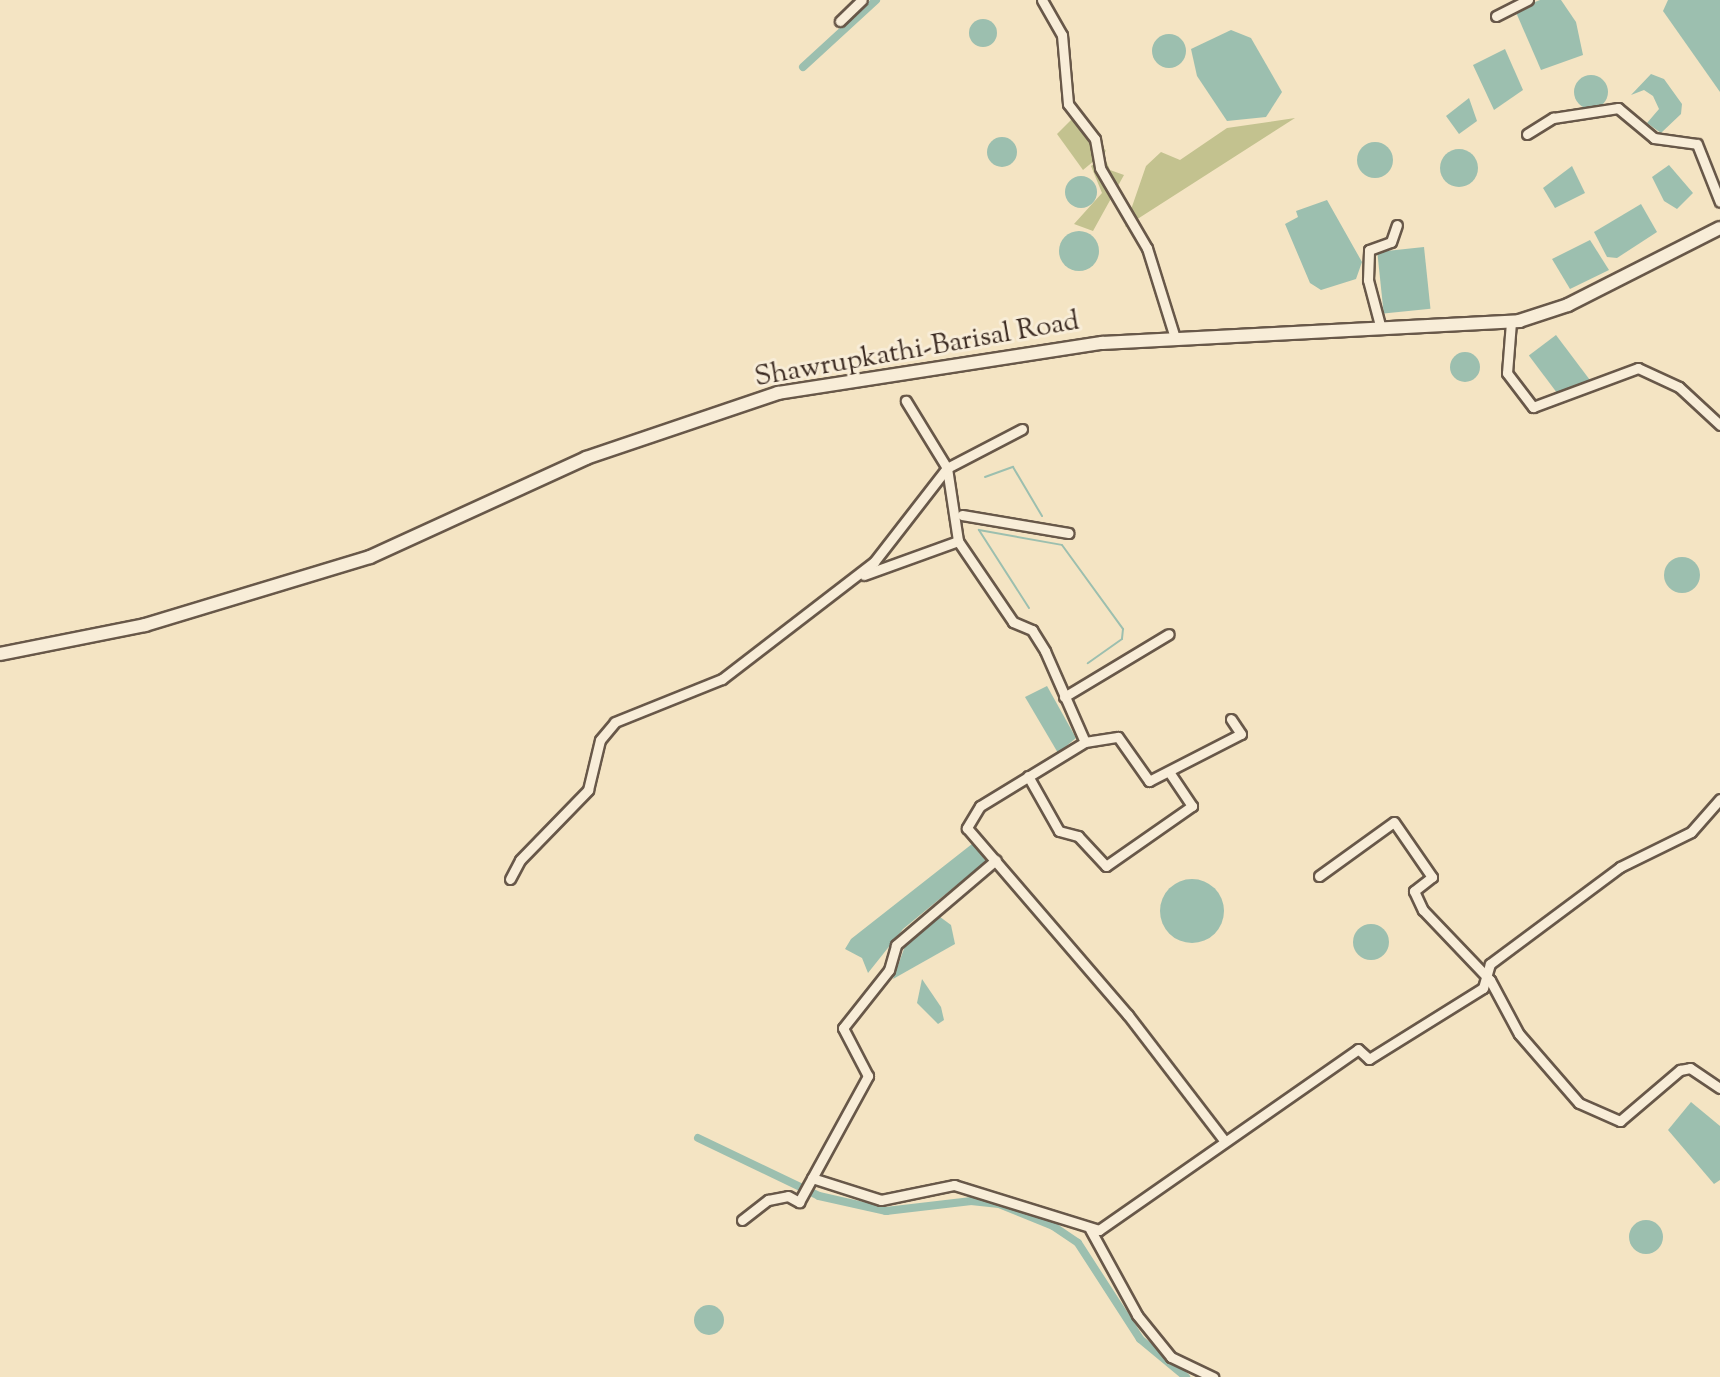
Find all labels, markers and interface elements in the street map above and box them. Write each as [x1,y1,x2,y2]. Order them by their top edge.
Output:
street label: Shawrupkathi-Barisal Road [752,305,1082,395]

